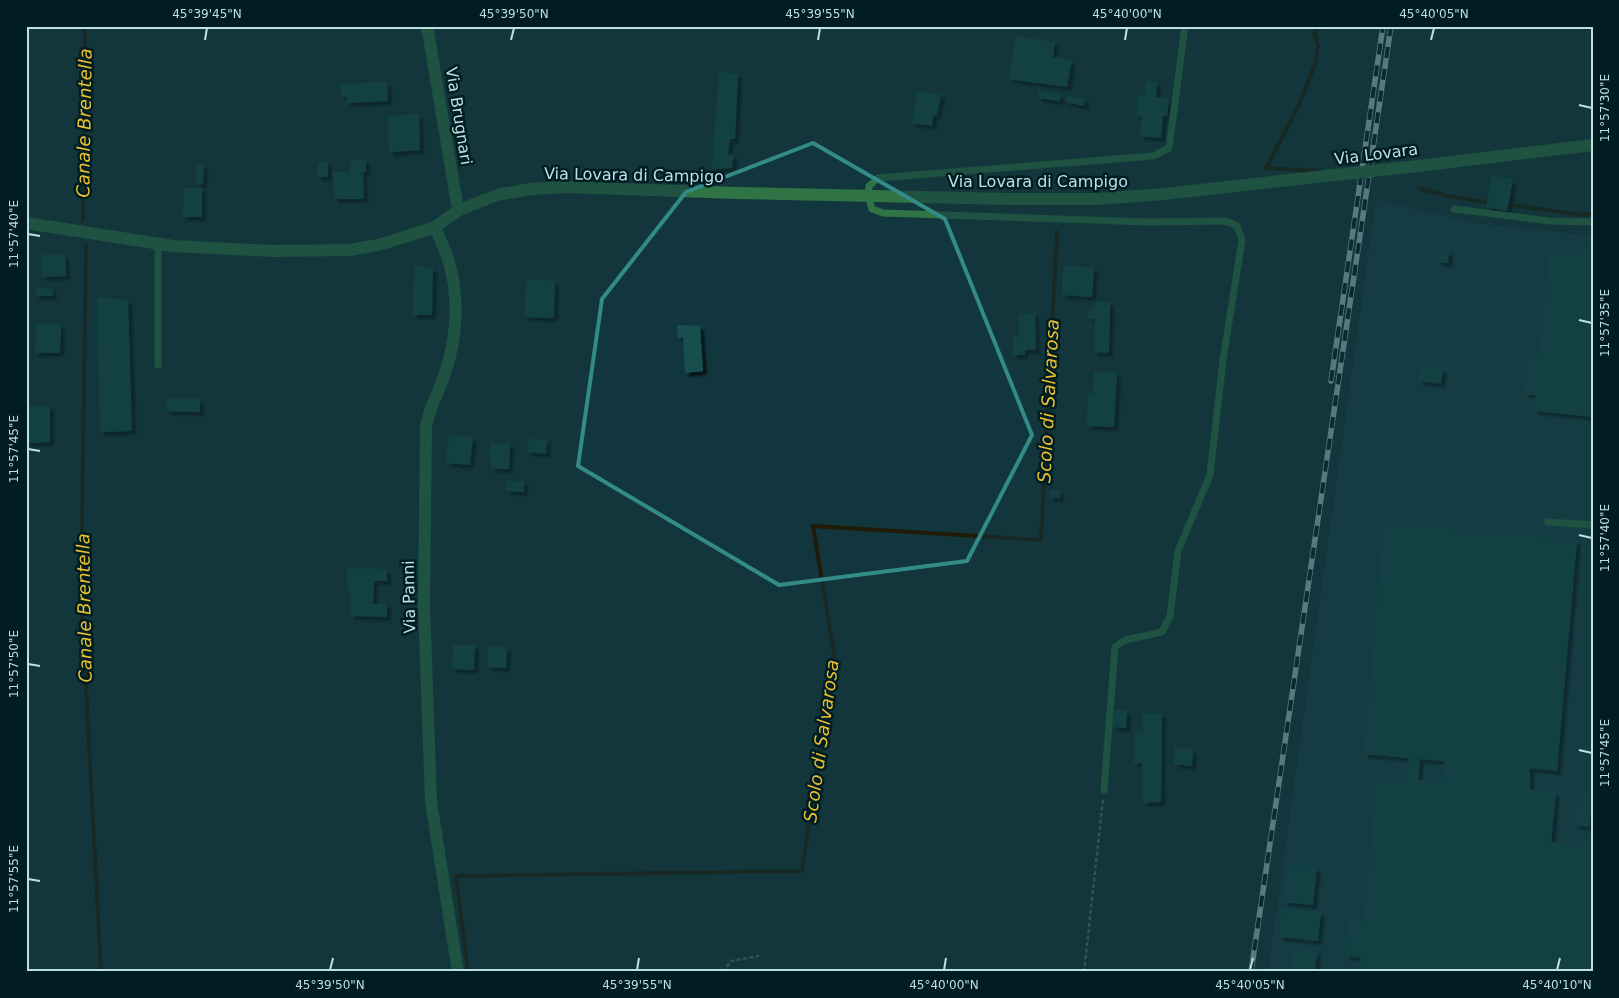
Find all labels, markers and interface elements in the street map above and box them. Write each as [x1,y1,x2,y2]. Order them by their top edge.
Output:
text: 45°39'45"N [172,7,242,21]
text: 45°39'50"N [479,7,549,21]
text: 45°39'55"N [785,7,855,21]
text: 45°40'00"N [1092,7,1162,21]
text: 45°40'05"N [1399,7,1469,21]
water label: Canale Brentella [72,48,96,198]
street label: Via Brugnari [442,66,476,166]
text: 11°57'30"E [1598,74,1612,142]
street label: Via Lovara [1333,139,1419,169]
street label: Via Lovara di Campigo [544,164,724,186]
street label: Via Lovara di Campigo [948,172,1128,191]
text: 11°57'40"E [7,200,21,268]
text: 11°57'35"E [1598,289,1612,357]
water label: Scolo di Salvarosa [1033,318,1063,484]
text: 11°57'45"E [7,415,21,483]
text: 11°57'40"E [1598,504,1612,572]
water label: Canale Brentella [72,533,96,683]
street label: Via Panni [399,560,419,634]
text: 11°57'50"E [7,630,21,698]
water label: Scolo di Salvarosa [799,658,843,824]
text: 11°57'45"E [1598,719,1612,787]
text: 11°57'55"E [7,845,21,913]
text: 45°39'50"N [295,978,365,992]
text: 45°39'55"N [602,978,672,992]
text: 45°40'00"N [909,978,979,992]
text: 45°40'05"N [1215,978,1285,992]
text: 45°40'10"N [1522,978,1592,992]

